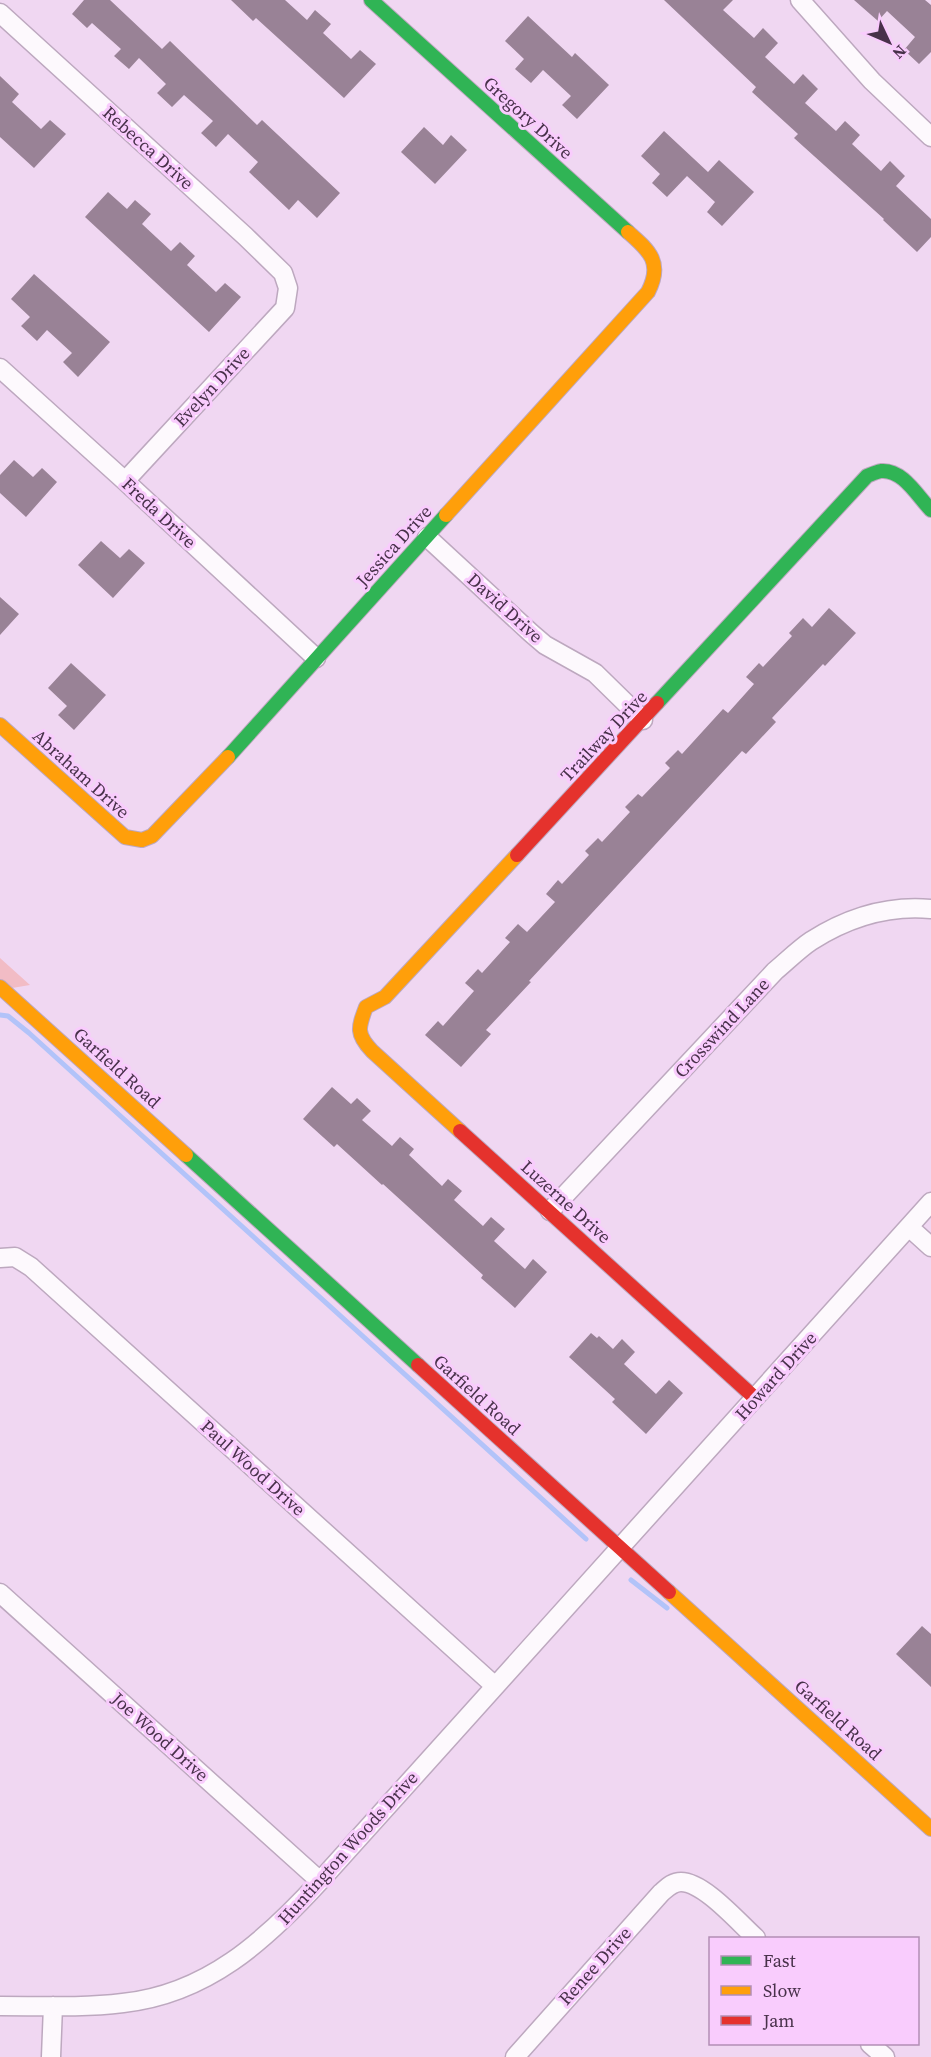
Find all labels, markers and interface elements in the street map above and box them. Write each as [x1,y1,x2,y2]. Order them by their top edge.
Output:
north arrow [859,12,919,72]
text: N [888,41,912,65]
street label: Gregory Drive [478,71,579,165]
street label: Rebecca Drive [97,100,199,195]
street label: Evelyn Drive [168,341,255,432]
street label: Freda Drive [117,472,202,554]
street label: Jessica Drive [350,499,437,593]
street label: David Drive [462,567,549,648]
street label: Trailway Drive [555,684,653,787]
street label: Abraham Drive [27,723,135,824]
street label: Crosswind Lane [669,972,775,1083]
street label: Garfield Road [68,1022,166,1114]
street label: Luzerne Drive [516,1154,617,1249]
street label: Howard Drive [729,1326,822,1425]
street label: Garfield Road [428,1349,526,1441]
street label: Paul Wood Drive [196,1414,311,1521]
street label: Garfield Road [789,1674,887,1766]
street label: Joe Wood Drive [106,1686,214,1787]
street label: Huntington Woods Drive [272,1766,423,1930]
street label: Renee Drive [553,1921,637,2010]
legend [709,1937,919,2045]
text: Fast [763,1948,796,1973]
text: Slow [763,1978,801,2003]
text: Jam [762,2008,795,2033]

